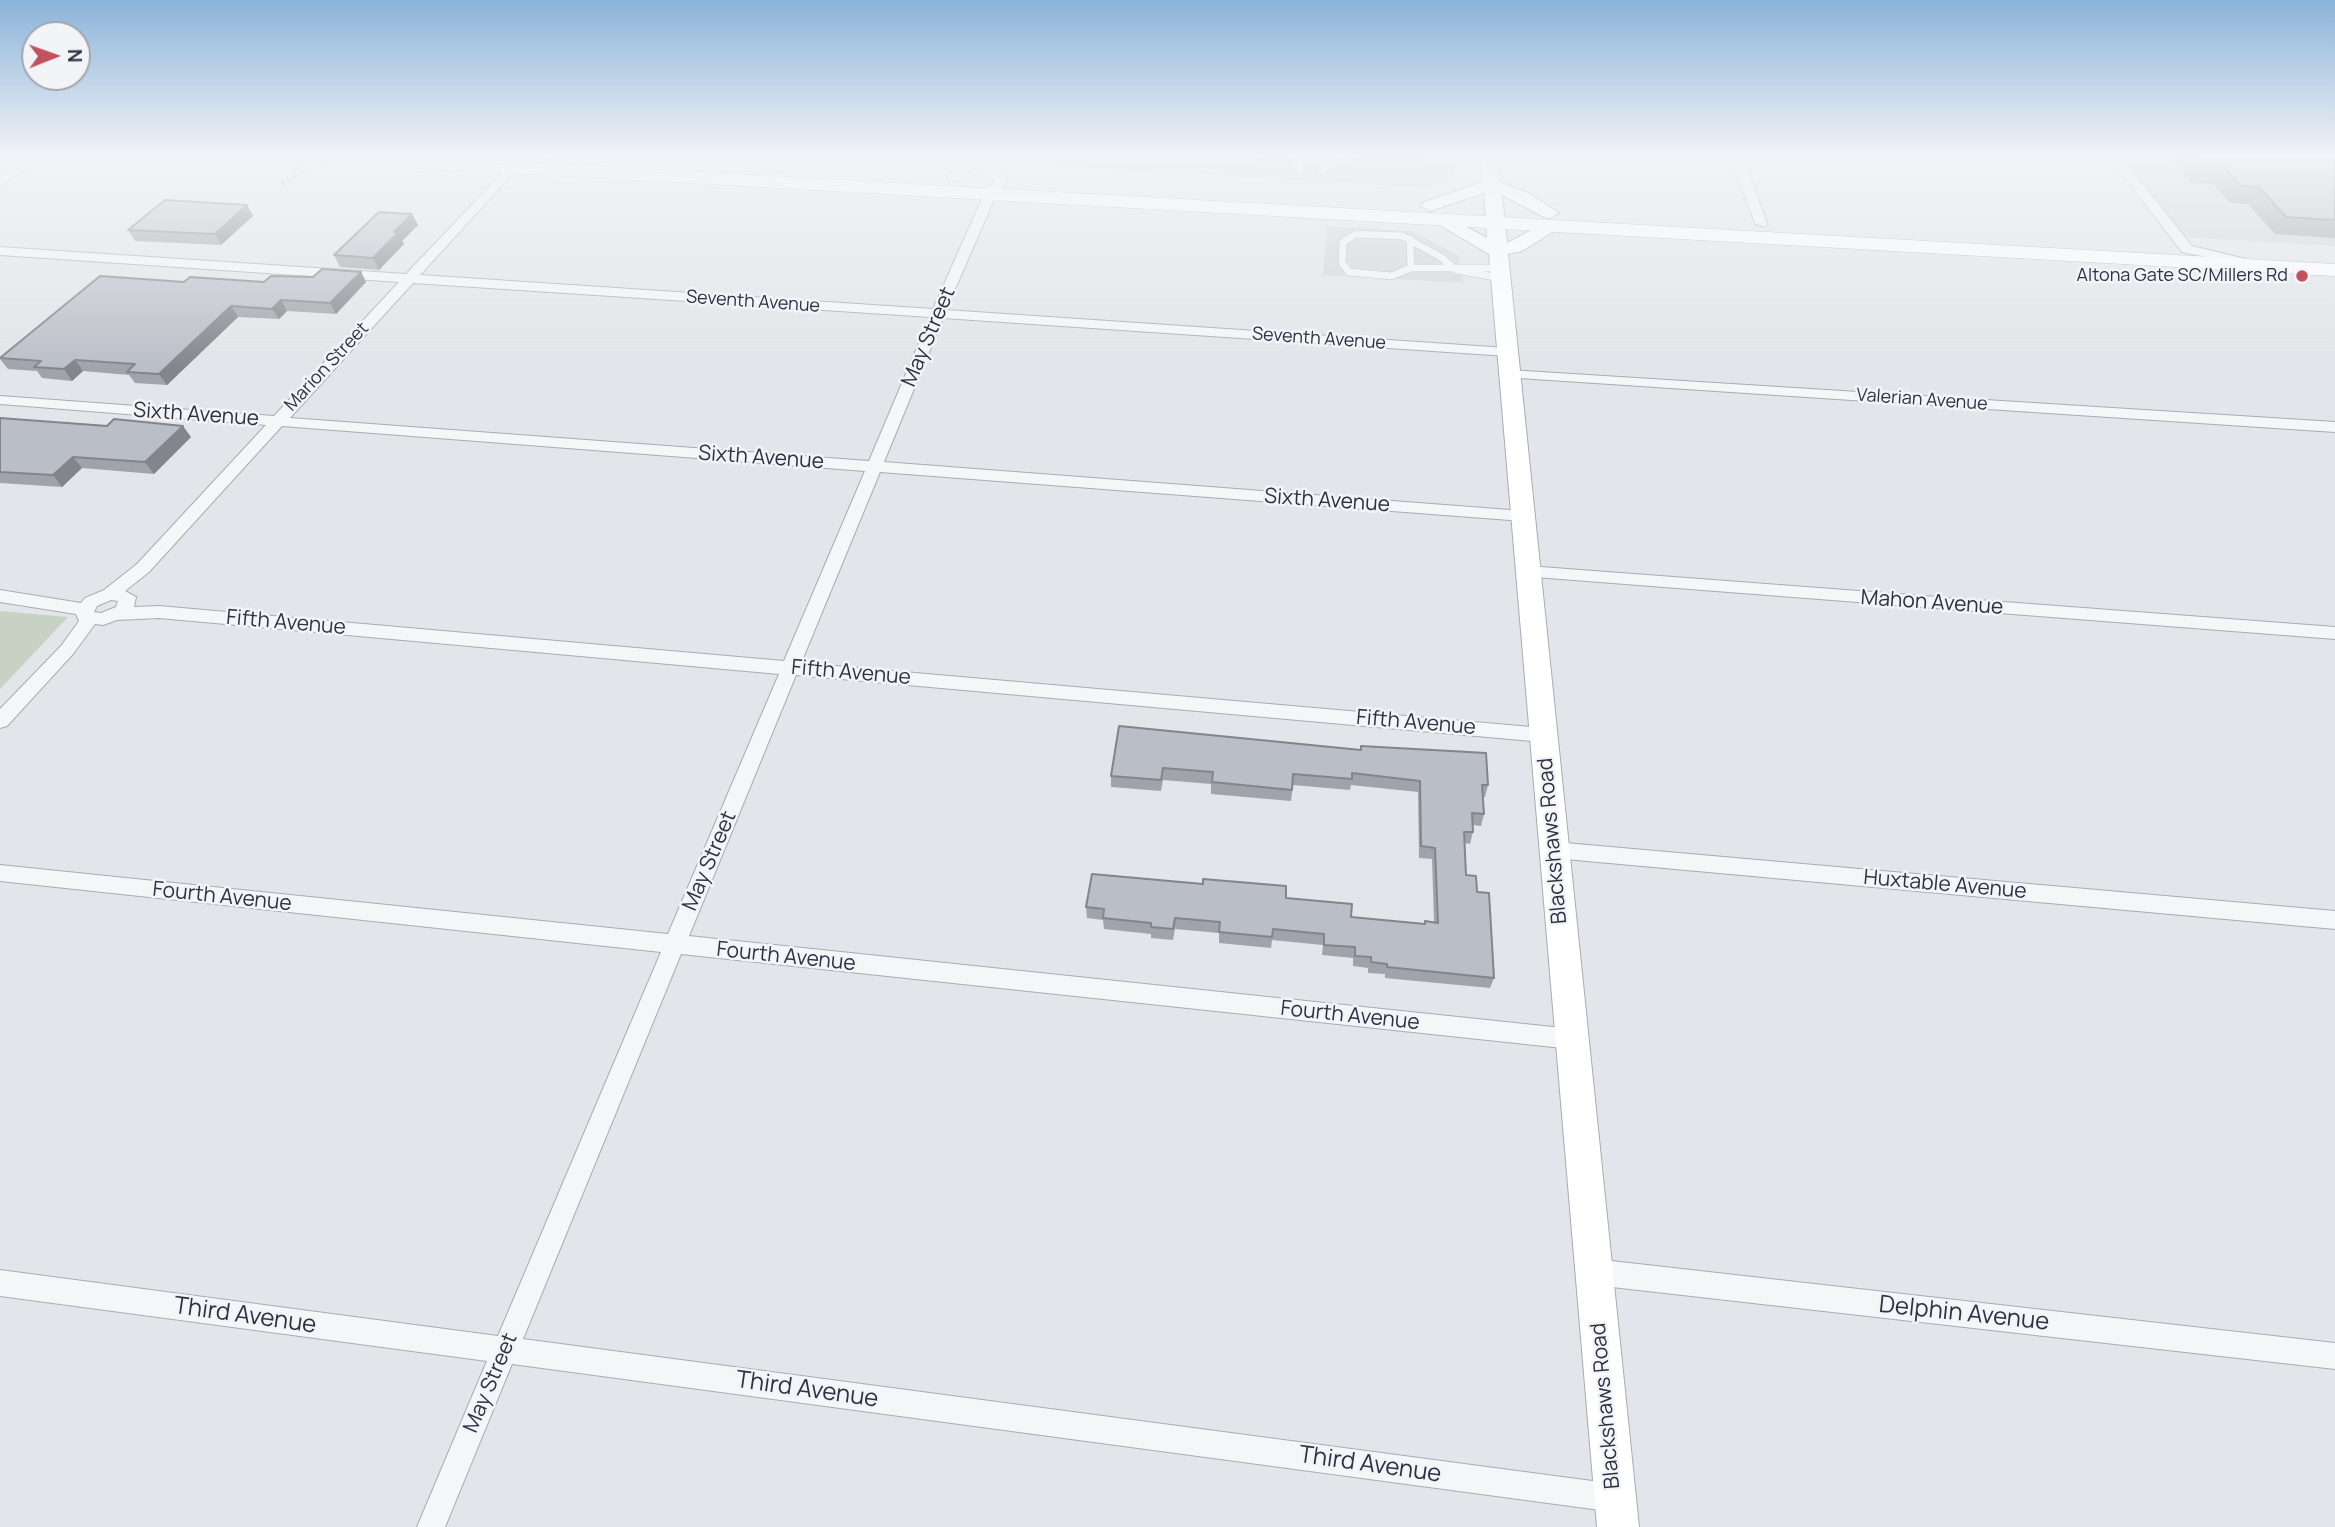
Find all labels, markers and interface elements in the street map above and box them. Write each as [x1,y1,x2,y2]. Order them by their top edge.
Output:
north arrow [21,21,91,91]
text: N [62,49,88,63]
place label: Altona Gate SC/Millers Rd [2077,265,2288,287]
marker: Altona Gate SC/Millers Rd [2294,268,2310,284]
street label: May Street [897,283,961,391]
street label: Seventh Avenue [685,287,821,317]
street label: Marion Street [280,318,374,416]
street label: Seventh Avenue [1251,324,1387,354]
street label: Valerian Avenue [1856,385,1988,415]
street label: Sixth Avenue [132,398,260,432]
street label: Sixth Avenue [697,441,825,475]
street label: Sixth Avenue [1263,484,1391,518]
street label: Mahon Avenue [1860,585,2004,621]
street label: Fifth Avenue [225,605,347,641]
street label: Fifth Avenue [790,655,912,691]
street label: Fifth Avenue [1355,705,1477,741]
street label: Blackshaws Road [1533,757,1573,925]
street label: May Street [678,807,742,915]
street label: Huxtable Avenue [1862,865,2028,905]
street label: Fourth Avenue [151,877,293,917]
street label: Fourth Avenue [715,937,857,977]
street label: Fourth Avenue [1279,996,1421,1036]
street label: Delphin Avenue [1877,1291,2051,1337]
street label: Third Avenue [172,1292,318,1340]
street label: Blackshaws Road [1586,1322,1626,1490]
street label: May Street [459,1329,523,1437]
street label: Third Avenue [734,1366,880,1414]
street label: Third Avenue [1297,1441,1443,1489]

